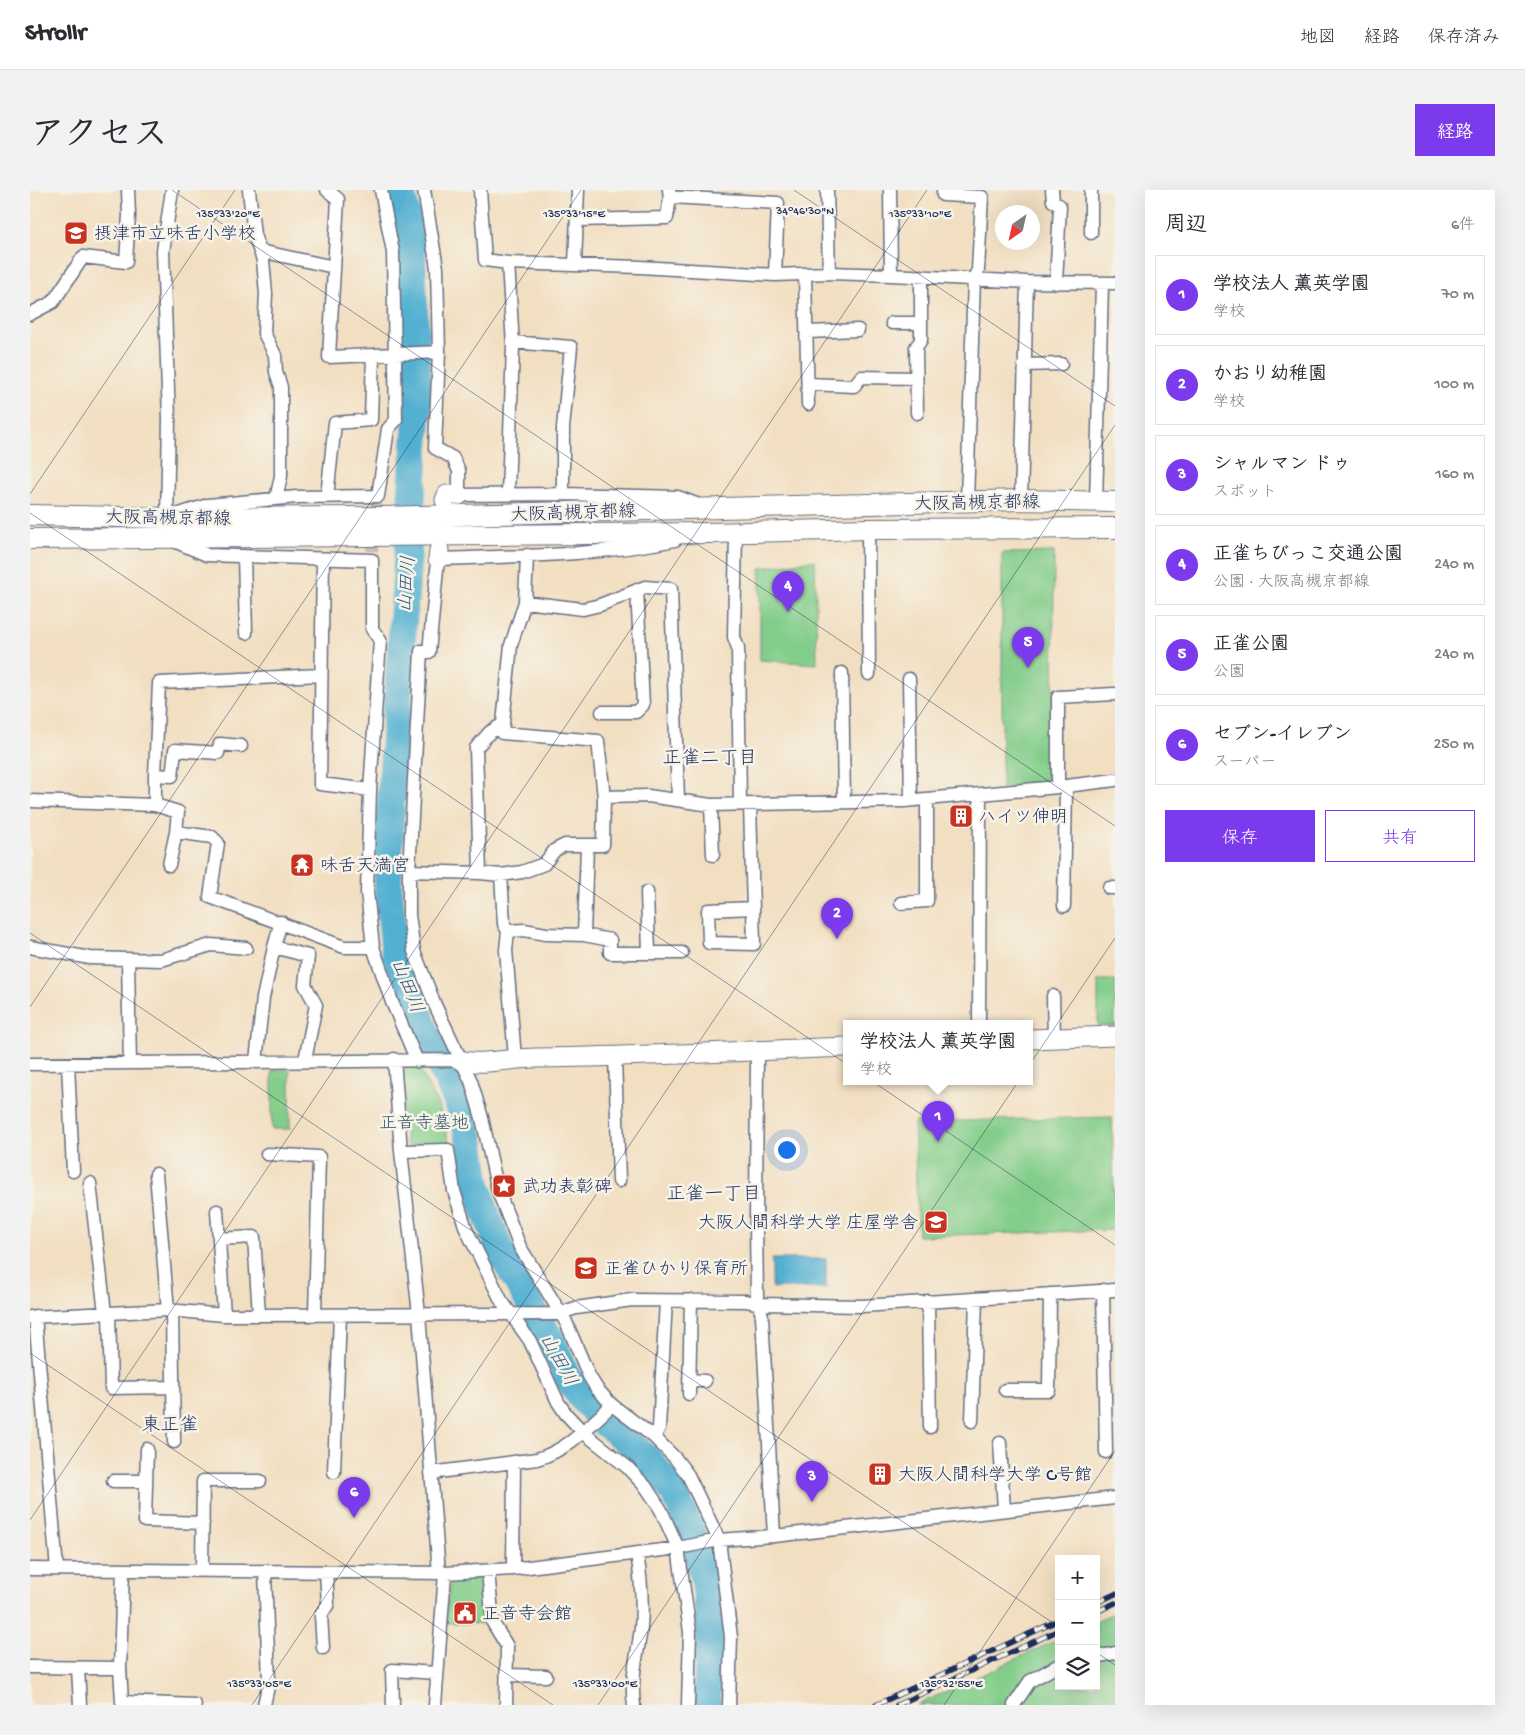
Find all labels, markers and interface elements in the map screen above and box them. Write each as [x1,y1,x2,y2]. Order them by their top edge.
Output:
text: Strollr [25,20,86,49]
text: 地図 [1300,28,1336,49]
text: 経路 [1364,28,1400,49]
text: 保存済み [1428,28,1500,49]
button: 経路 [1415,104,1495,156]
text: アクセス [30,117,168,158]
text: 34°46'30"N [775,205,834,219]
north arrow [995,205,1040,250]
text: 135°33'20"E [195,208,260,222]
text: 135°33'15"E [542,208,605,222]
text: 135°33'10"E [888,208,952,222]
text: 周辺 [1165,214,1207,239]
text: 6件 [1451,217,1475,236]
school or university icon: 摂津市立味舌小学校 [63,220,89,246]
place label: 摂津市立味舌小学校 [94,224,256,246]
text: 学校法人 薫英学園 [1213,274,1370,297]
text: 1 [1179,286,1185,305]
text: 70 m [1441,286,1474,305]
text: 学校 [1213,304,1245,323]
text: かおり幼稚園 [1213,364,1327,387]
text: 2 [1178,376,1186,395]
text: 100 m [1434,376,1474,395]
text: 学校 [1213,394,1245,413]
text: シャルマン ドゥ [1213,454,1351,477]
text: 3 [1178,466,1186,485]
text: 160 m [1435,466,1474,485]
text: スポット [1213,484,1277,503]
street label: 大阪高槻京都線 [914,492,1040,516]
street label: 大阪高槻京都線 [510,501,636,527]
street label: 大阪高槻京都線 [105,507,231,531]
text: 正雀ちびっこ交通公園 [1213,544,1403,567]
water label: 山田川 [395,555,422,613]
text: 4 [1178,556,1186,575]
text: 240 m [1434,556,1474,575]
pin: 4 [772,571,804,612]
text: 公園 · 大阪高槻京都線 [1213,574,1370,593]
pin: 5 [1012,627,1044,668]
text: 正雀公園 [1213,634,1289,657]
text: 5 [1178,646,1186,665]
text: 240 m [1434,646,1474,665]
text: 公園 [1213,664,1245,683]
text: セブン-イレブン [1213,724,1352,747]
text: 6 [1178,736,1186,755]
text: 250 m [1434,736,1474,755]
district label: 正雀二丁目 [662,747,758,771]
text: スーパー [1213,754,1276,773]
building icon: ハイツ伸明 [948,803,974,829]
place label: ハイツ伸明 [978,807,1068,829]
button: 保存 [1165,810,1315,862]
button: 共有 [1325,810,1475,862]
temple icon: 味舌天満宮 [289,852,315,878]
place label: 味舌天満宮 [320,856,410,878]
pin: 2 [821,898,853,939]
water label: 山田川 [384,956,427,1017]
popup [843,1020,1033,1085]
text: 学校法人 薫英学園 [860,1032,1016,1055]
text: 学校 [860,1062,892,1081]
pin: 1 [922,1101,954,1142]
park label: 正音寺墓地 [379,1113,469,1135]
your location [774,1137,800,1163]
place icon: 武功表彰碑 [491,1173,517,1199]
place label: 武功表彰碑 [522,1177,612,1199]
district label: 正雀一丁目 [666,1183,762,1207]
school or university icon: 大阪人間科学大学 庄屋学舎 [923,1209,949,1235]
place label: 大阪人間科学大学 庄屋学舎 [698,1213,918,1235]
school or university icon: 正雀ひかり保育所 [573,1255,599,1281]
place label: 正雀ひかり保育所 [604,1259,748,1281]
water label: 山田川 [533,1330,581,1391]
district label: 東正雀 [141,1414,199,1438]
pin: 3 [796,1461,828,1502]
building icon: 大阪人間科学大学 C号館 [867,1461,893,1487]
place label: 大阪人間科学大学 C号館 [898,1465,1092,1487]
pin: 6 [338,1477,370,1518]
map controls [1055,1555,1100,1690]
button: + [1055,1555,1100,1600]
public building icon: 正音寺会館 [452,1600,478,1626]
button: − [1055,1600,1100,1645]
place label: 正音寺会館 [482,1604,572,1626]
button: layers [1055,1645,1100,1690]
text: 135°33'05"E [226,1678,291,1692]
text: 135°33'00"E [572,1678,638,1692]
text: 135°32'55"E [918,1678,983,1692]

